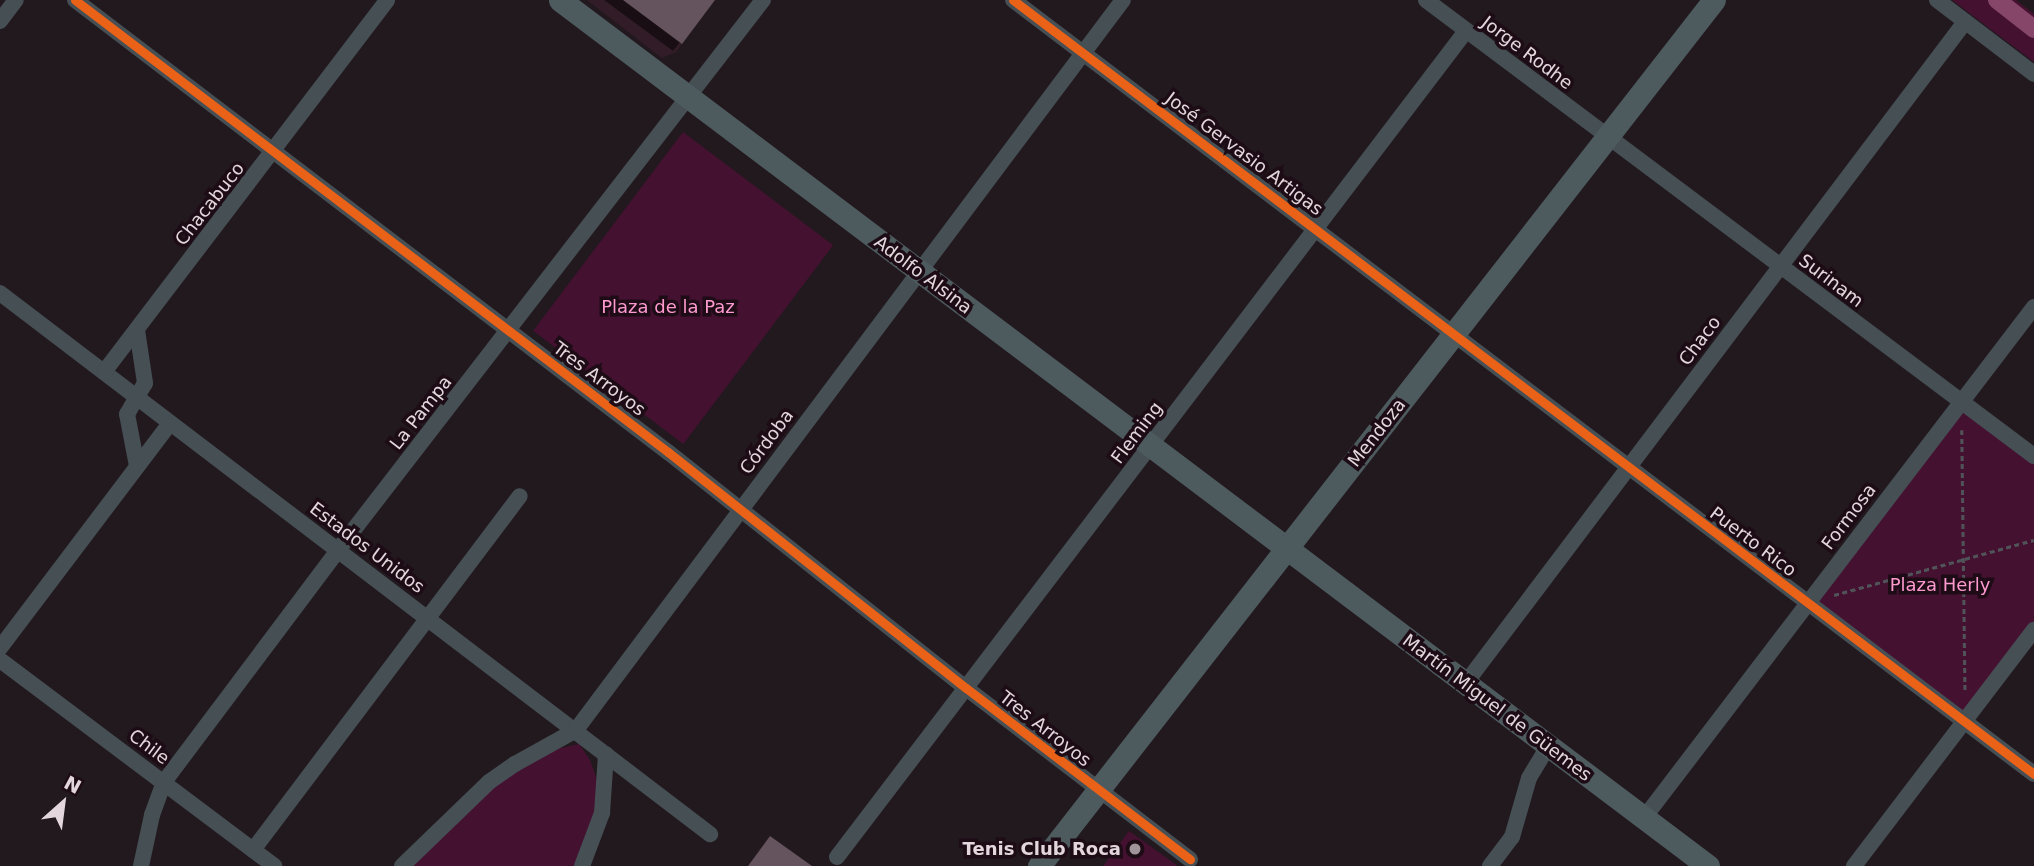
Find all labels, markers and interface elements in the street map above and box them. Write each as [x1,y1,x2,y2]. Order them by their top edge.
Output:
street label: Jorge Rodhe [1477,12,1577,94]
street label: José Gervasio Artigas [1161,88,1327,220]
street label: Chacabuco [171,158,249,250]
street label: Adolfo Alsina [870,231,976,319]
street label: Surinam [1794,250,1868,312]
park label: Plaza de la Paz [601,296,735,318]
street label: Chaco [1675,312,1725,370]
street label: Tres Arroyos [549,337,649,421]
street label: La Pampa [385,372,457,454]
street label: Mendoza [1344,394,1410,472]
street label: Fleming [1107,398,1167,468]
street label: Córdoba [736,405,798,479]
street label: Formosa [1817,480,1881,554]
street label: Estados Unidos [305,498,429,598]
street label: Puerto Rico [1706,502,1800,582]
park label: Plaza Herly [1890,574,1990,596]
street label: Martín Miguel de Güemes [1398,630,1596,786]
street label: Tres Arroyos [995,687,1095,771]
street label: Chile [125,725,173,769]
north arrow [28,768,98,838]
text: N [61,771,85,798]
place label: Tenis Club Roca [963,838,1121,860]
marker: Tenis Club Roca [1127,841,1143,857]

